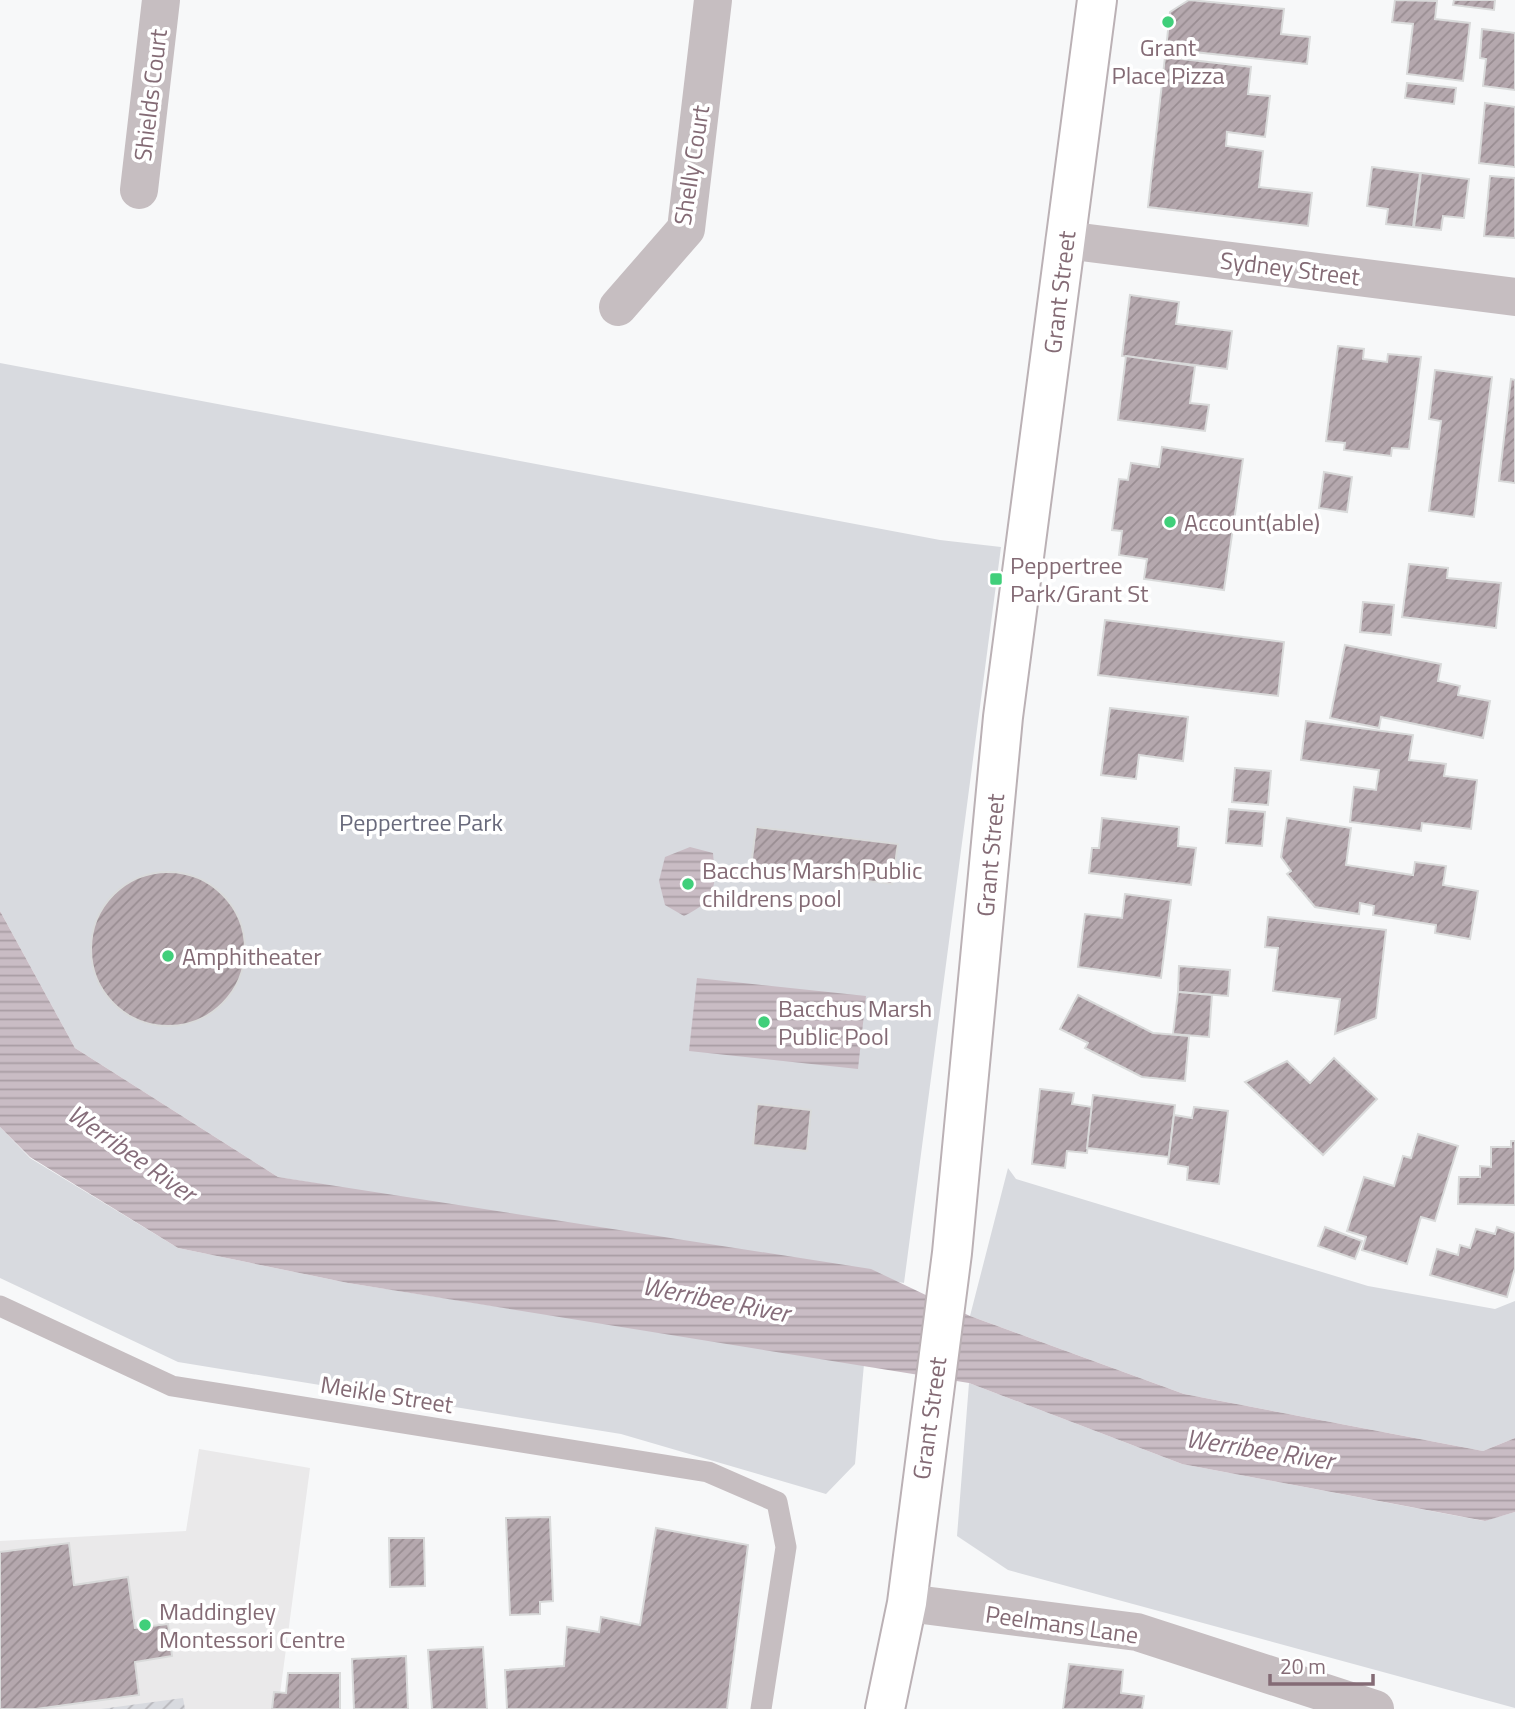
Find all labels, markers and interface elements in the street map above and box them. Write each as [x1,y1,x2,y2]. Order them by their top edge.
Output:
marker: Grant Place Pizza [1160,14,1176,30]
street label: Shields Court [124,26,176,163]
place label: Grant Place Pizza [1112,29,1224,93]
street label: Shelly Court [664,102,718,228]
street label: Grant Street [1034,228,1084,355]
street label: Sydney Street [1218,242,1362,294]
place label: Account(able) [1184,504,1320,540]
marker: Account(able) [1162,514,1178,530]
place label: Peppertree Park/Grant St [1010,547,1149,611]
marker: Peppertree Park/Grant St [988,571,1004,587]
street label: Grant Street [967,791,1013,918]
park label: Peppertree Park [339,804,503,840]
place label: Bacchus Marsh Public childrens pool [702,852,922,916]
marker: Bacchus Marsh Public childrens pool [680,876,696,892]
place label: Amphitheater [182,938,321,974]
marker: Amphitheater [160,948,176,964]
place label: Bacchus Marsh Public Pool [778,990,932,1054]
marker: Bacchus Marsh Public Pool [756,1014,772,1030]
water label: Werribee River [60,1094,207,1213]
water label: Werribee River [639,1266,796,1333]
street label: Grant Street [903,1354,955,1482]
street label: Meikle Street [318,1366,456,1422]
water label: Werribee River [1183,1418,1339,1480]
place label: Maddingley Montessori Centre [159,1593,345,1657]
street label: Peelmans Lane [983,1595,1141,1653]
marker: Maddingley Montessori Centre [137,1617,153,1633]
scale bar [1270,1642,1373,1686]
text: 20 m [1280,1650,1326,1682]

